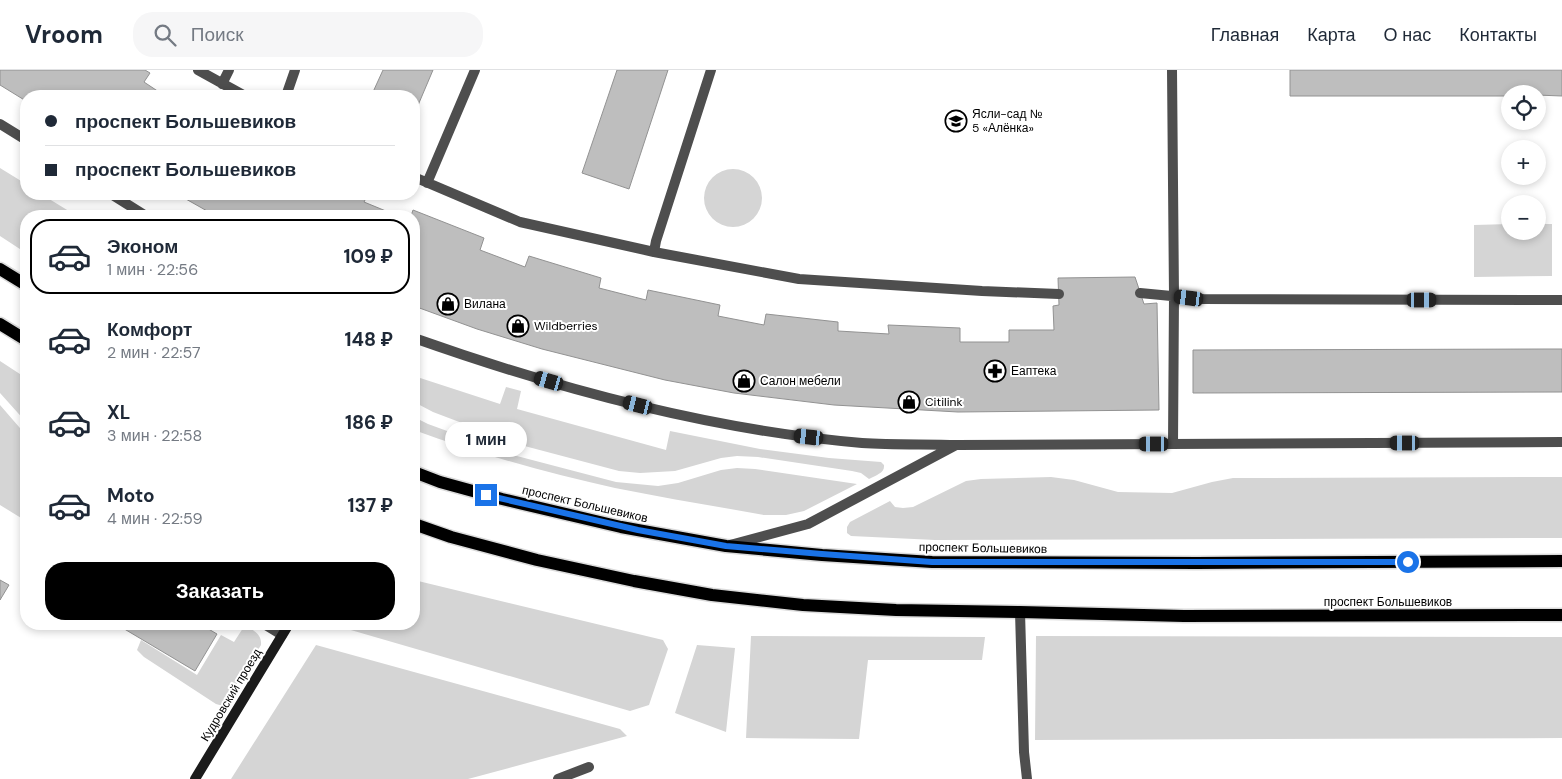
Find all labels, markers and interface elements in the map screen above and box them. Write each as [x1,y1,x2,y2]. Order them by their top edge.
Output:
search box [133,12,483,57]
text: Vroom [25,19,103,50]
icon: search [151,21,179,49]
text: Поиск [191,22,244,47]
text: Главная [1211,23,1279,47]
text: Карта [1307,23,1356,47]
text: О нас [1384,23,1431,47]
text: Контакты [1459,23,1537,47]
map controls [1501,85,1546,240]
button: locate [1501,85,1546,130]
place label: Ясли-сад № 5 «Алёнка» [972,106,1043,136]
text: проспект Большевиков [75,109,296,134]
school or university icon: Ясли-сад № 5 «Алёнка» [944,109,968,133]
button: + [1501,140,1546,185]
text: проспект Большевиков [75,157,296,182]
button: − [1501,195,1546,240]
icon: car [47,234,92,279]
text: Эконом [107,234,178,259]
text: 109 ₽ [344,244,393,269]
text: 1 мин · 22:56 [107,259,198,280]
car [1173,289,1204,307]
shop icon: Вилана [436,292,460,316]
car [1407,293,1437,308]
place label: Вилана [464,296,506,312]
shop icon: Wildberries [506,314,530,338]
icon: car [47,317,92,362]
text: Комфорт [107,317,192,342]
place label: Wildberries [534,318,598,334]
text: 148 ₽ [345,327,393,352]
text: 2 мин · 22:57 [107,342,201,363]
pharmacy icon: Еаптека [983,359,1007,383]
place label: Еаптека [1011,363,1057,379]
shop icon: Салон мебели [732,369,756,393]
car [532,370,565,392]
place label: Салон мебели [760,373,841,389]
shop icon: Citilink [897,390,921,414]
car [621,394,654,416]
place label: Citilink [925,394,963,410]
icon: car [47,400,92,445]
text: XL [107,400,130,425]
text: 186 ₽ [345,410,393,435]
callout: 1 мин [445,422,527,458]
text: 3 мин · 22:58 [107,425,202,446]
car [793,428,824,446]
text: 1 мин [466,429,506,450]
car [1390,436,1420,451]
car [1139,437,1169,452]
street label: проспект Большевиков [521,482,649,526]
icon: car [47,483,92,528]
text: Moto [107,483,155,508]
route end [475,484,497,506]
text: 137 ₽ [348,493,393,518]
text: 4 мин · 22:59 [107,508,202,529]
street label: проспект Большевиков [919,539,1047,557]
route start [1397,551,1419,573]
button: Заказать [45,562,395,620]
street label: проспект Большевиков [1324,594,1452,610]
street label: Кудровский проезд [197,646,265,744]

